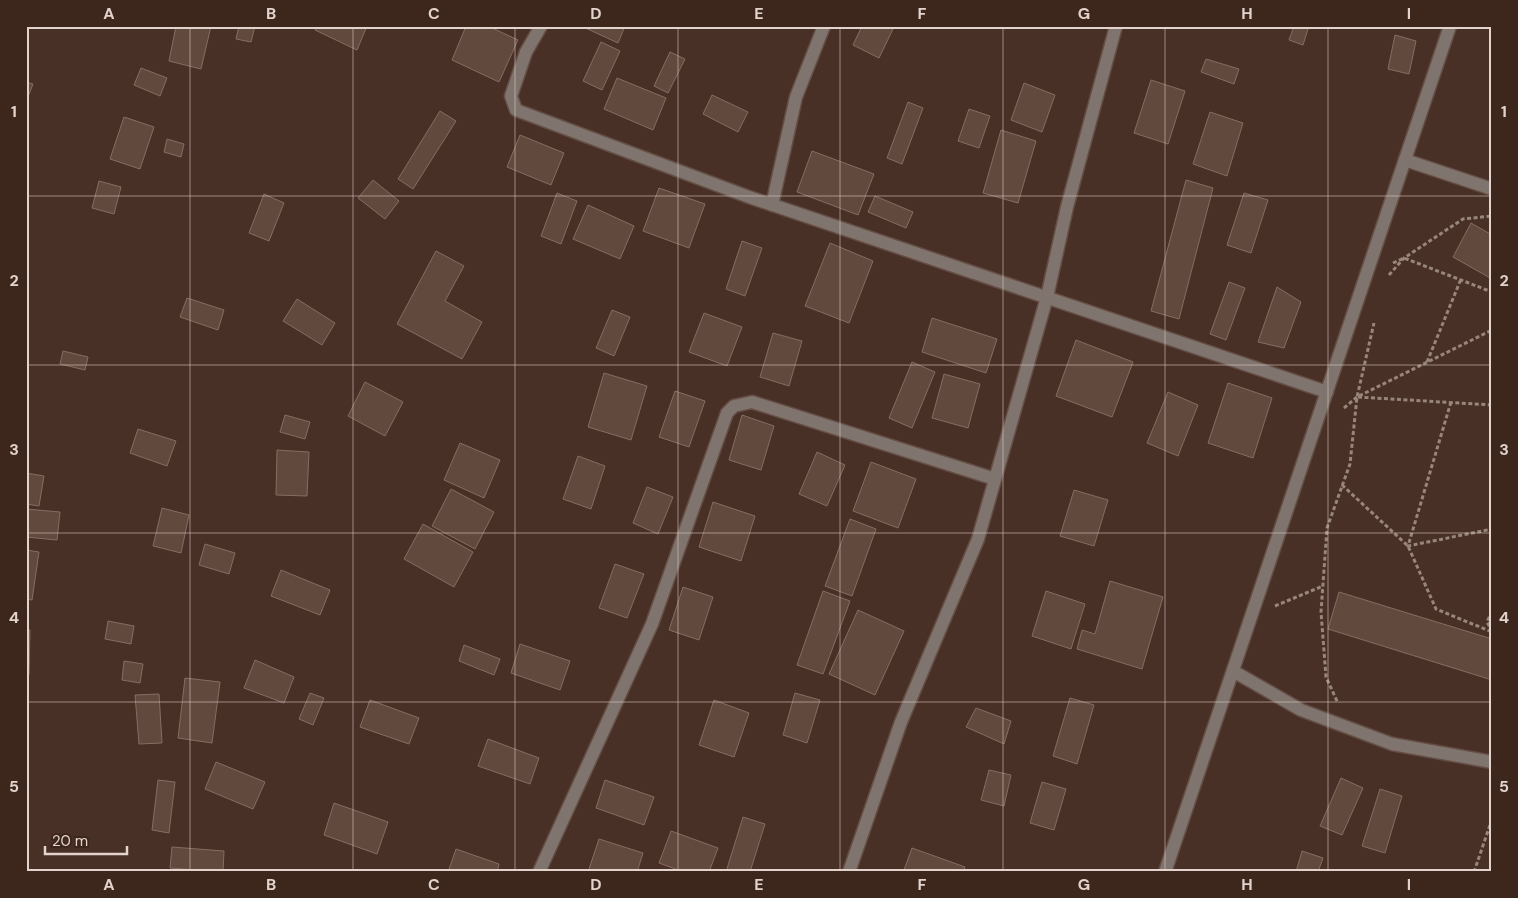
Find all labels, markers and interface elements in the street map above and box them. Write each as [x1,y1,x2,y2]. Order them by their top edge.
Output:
text: A [103,3,115,24]
text: B [266,3,276,24]
text: C [428,3,440,24]
text: D [590,3,602,24]
text: E [754,3,764,24]
text: F [918,3,927,24]
text: G [1078,3,1090,24]
text: H [1241,3,1253,24]
text: I [1407,3,1411,24]
text: 1 [11,101,17,122]
text: 1 [1501,101,1507,122]
text: 2 [9,270,19,291]
text: 2 [1499,270,1509,291]
text: 3 [9,439,19,460]
text: 3 [1499,439,1509,460]
text: 4 [9,607,19,628]
text: 4 [1499,607,1509,628]
text: 5 [9,776,19,797]
text: 5 [1499,776,1509,797]
scale bar [45,823,128,855]
text: 20 m [52,831,88,851]
text: A [103,874,115,895]
text: B [266,874,276,895]
text: C [428,874,440,895]
text: D [590,874,602,895]
text: E [754,874,764,895]
text: F [918,874,927,895]
text: G [1078,874,1090,895]
text: H [1241,874,1253,895]
text: I [1407,874,1411,895]

